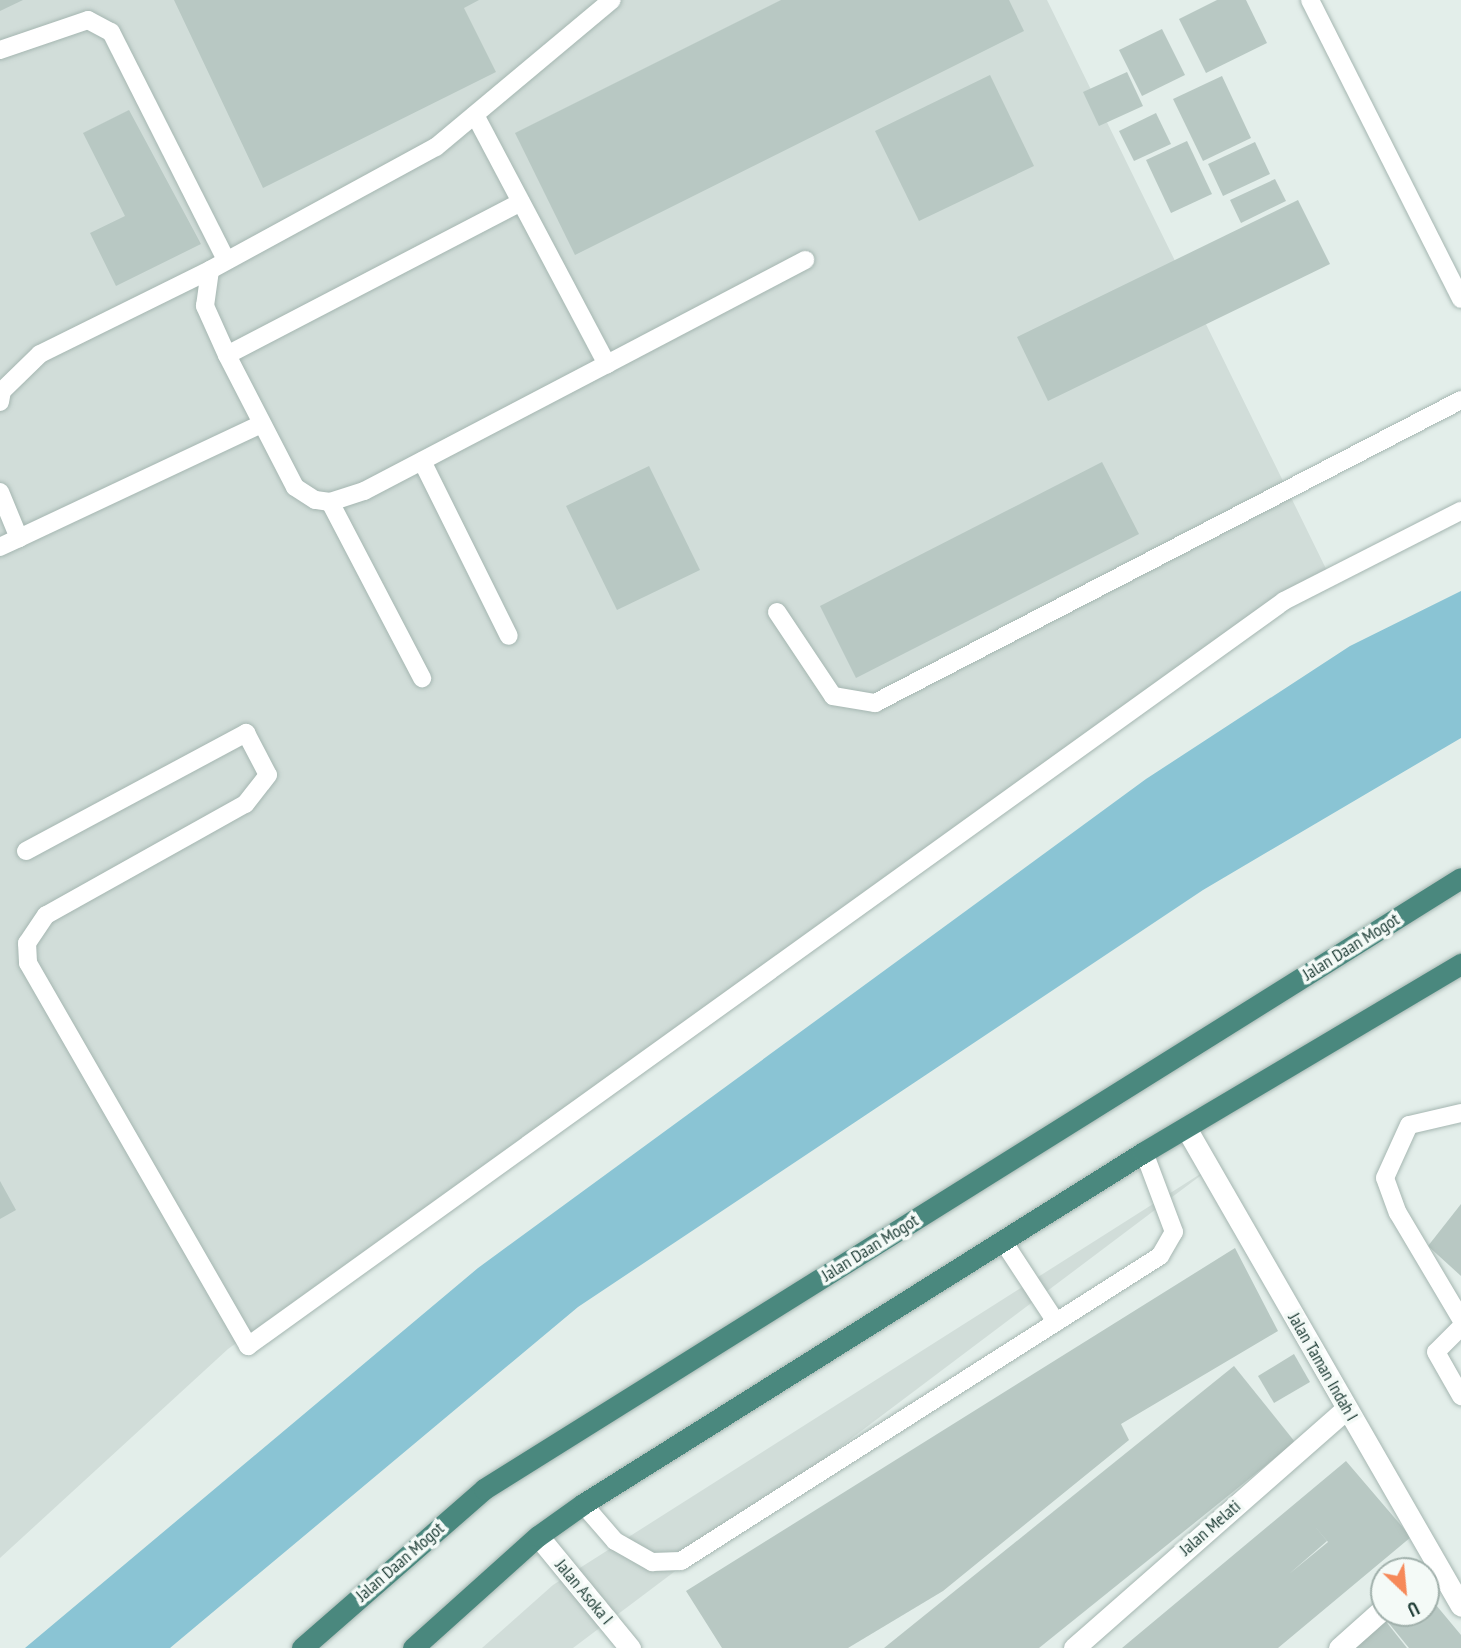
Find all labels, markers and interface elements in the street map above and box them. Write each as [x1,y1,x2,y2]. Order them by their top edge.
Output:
street label: Jalan Daan Mogot [1299,909,1403,985]
street label: Jalan Daan Mogot [818,1210,922,1286]
street label: Jalan Taman Indah I [1283,1309,1363,1425]
street label: Jalan Melati [1175,1496,1245,1560]
street label: Jalan Daan Mogot [351,1518,449,1606]
street label: Jalan Asoka I [550,1555,618,1629]
north arrow [1370,1557,1440,1627]
text: U [1404,1596,1423,1622]

